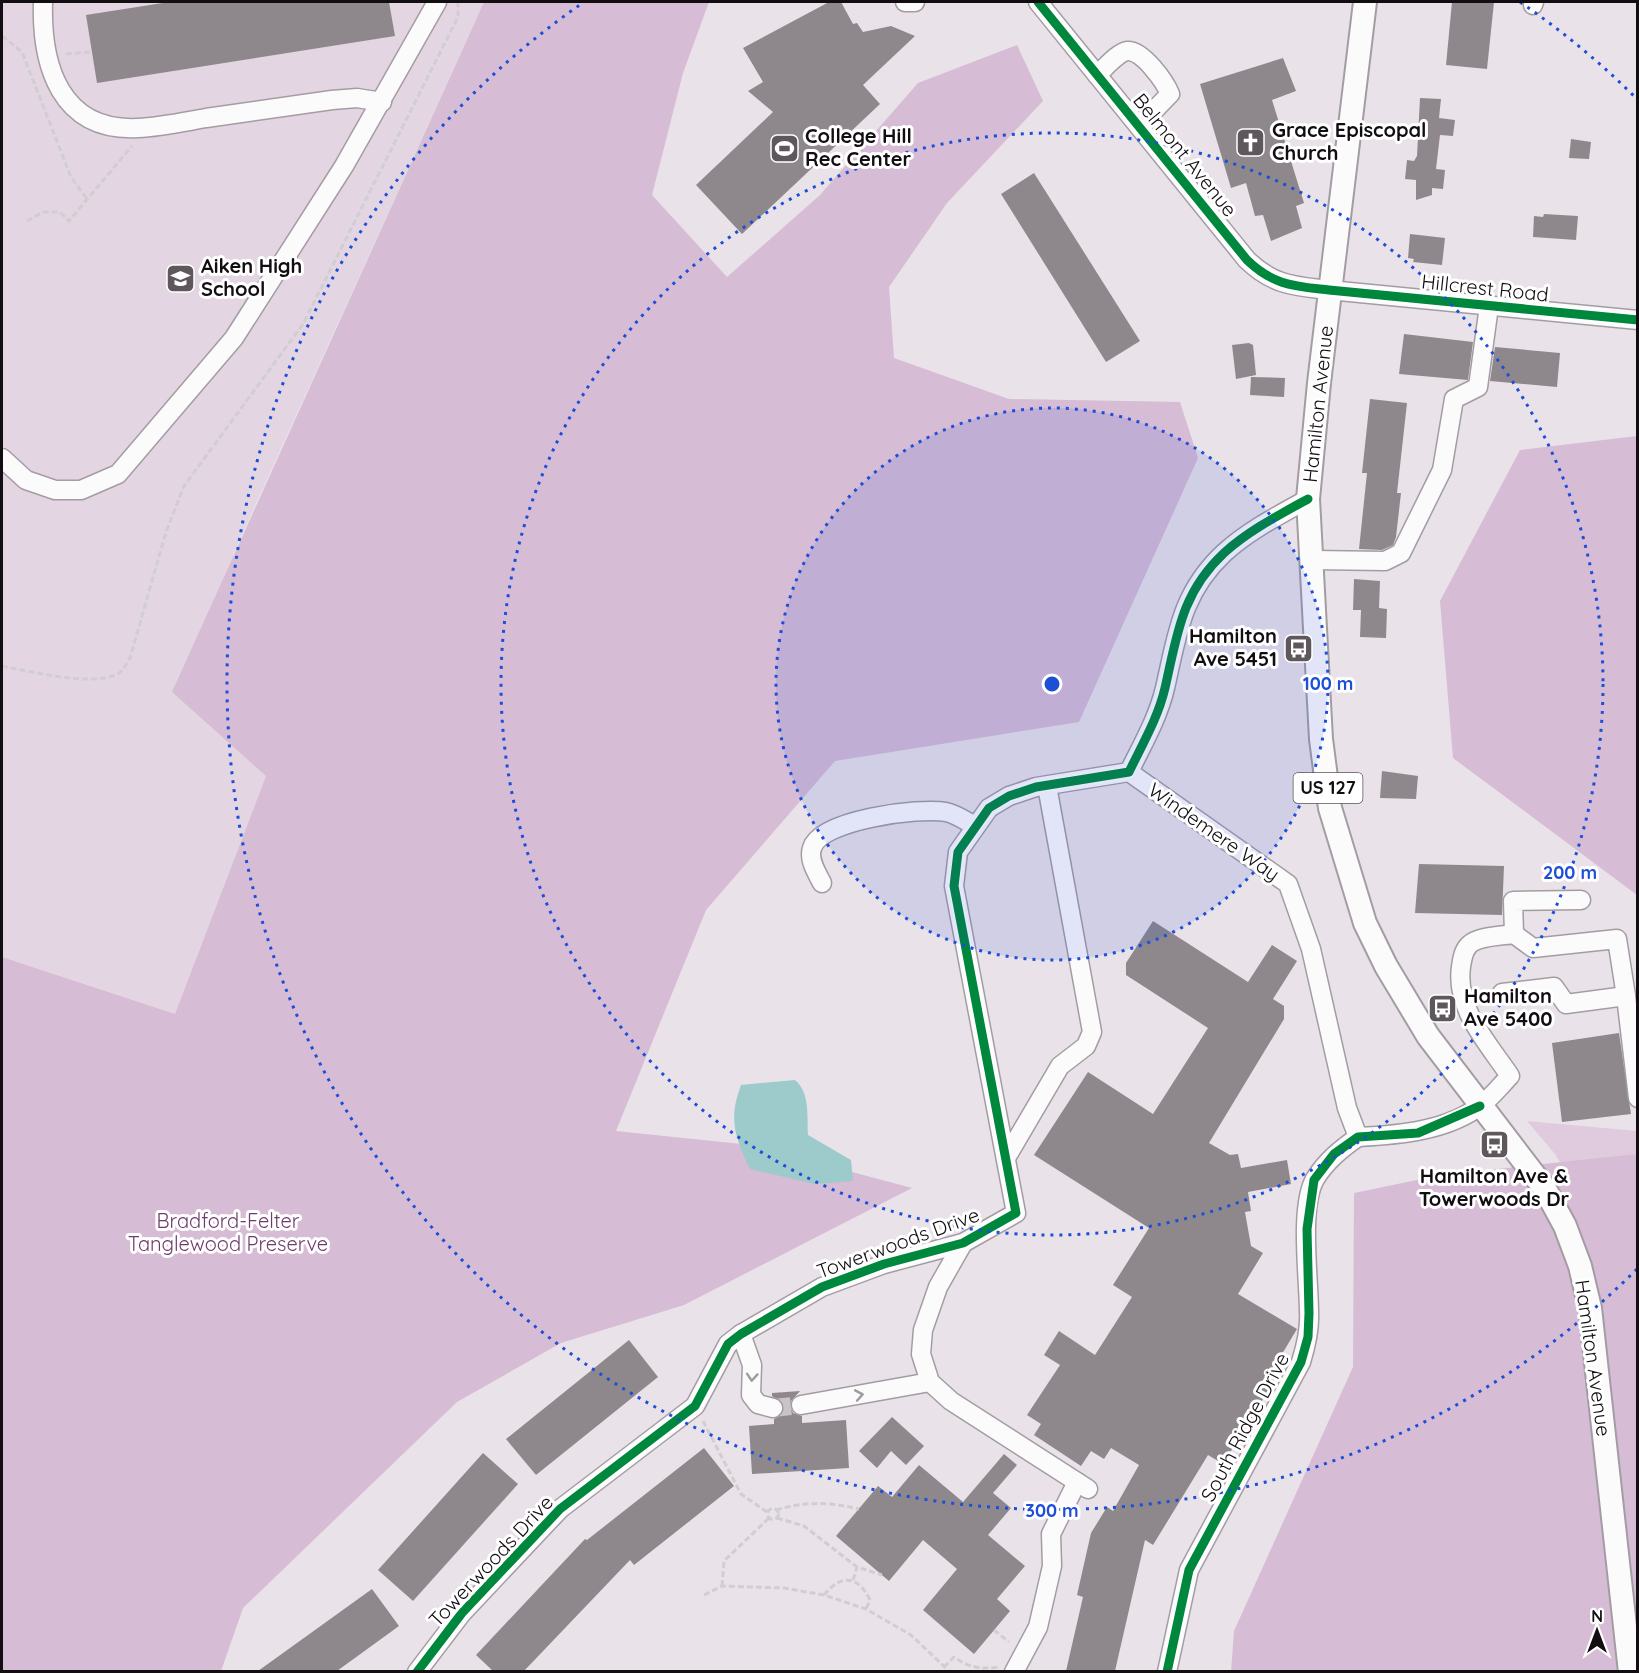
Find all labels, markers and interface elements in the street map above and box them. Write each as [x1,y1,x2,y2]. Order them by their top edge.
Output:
street label: Belmont Avenue [1128,88,1243,221]
place label: Grace Episcopal Church [1272,117,1426,165]
place label: College Hill Rec Center [805,123,912,171]
church icon: Grace Episcopal Church [1235,126,1267,158]
sports icon: College Hill Rec Center [768,132,800,164]
place label: Aiken High School [201,253,302,301]
school or university icon: Aiken High School [164,262,196,294]
street label: Hillcrest Road [1420,268,1550,307]
street label: Hamilton Avenue [1297,324,1338,484]
place label: Hamilton Ave 5451 [1189,623,1277,671]
bus stop icon: Hamilton Ave 5451 [1282,632,1314,664]
text: 100 m [1303,672,1353,695]
centre of rings [1042,674,1062,694]
road number: US 127 [1294,773,1362,803]
street label: Windemere Way [1144,777,1285,886]
text: 200 m [1543,861,1597,884]
place label: Hamilton Ave 5400 [1464,983,1553,1031]
bus stop icon: Hamilton Ave 5400 [1427,992,1459,1024]
bus stop icon: Hamilton Ave & Towerwoods Dr [1478,1129,1510,1161]
place label: Hamilton Ave & Towerwoods Dr [1419,1163,1570,1211]
street label: Towerwoods Drive [813,1202,982,1284]
park label: Bradford-Felter Tanglewood Preserve [128,1208,328,1256]
street label: Hamilton Avenue [1570,1278,1617,1438]
street label: South Ridge Drive [1195,1348,1294,1506]
one-way arrow [745,1373,758,1382]
one-way arrow [853,1389,863,1402]
street label: Towerwoods Drive [423,1490,558,1632]
text: 300 m [1025,1499,1079,1522]
north arrow [1567,1601,1627,1661]
text: N [1591,1606,1603,1626]

